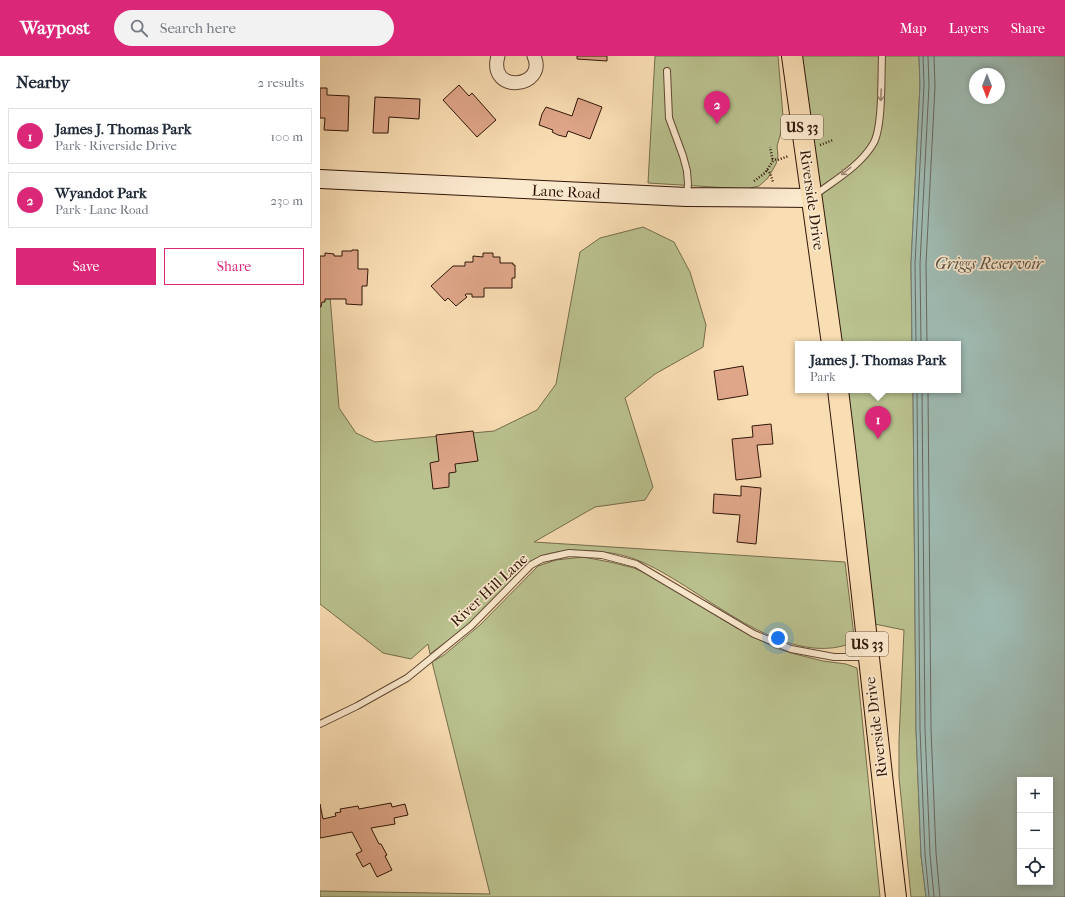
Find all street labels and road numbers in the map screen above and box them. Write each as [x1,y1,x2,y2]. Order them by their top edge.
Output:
road number: US 33 [781,115,823,139]
street label: Riverside Drive [796,149,828,252]
street label: Lane Road [531,181,602,203]
street label: River Hill Lane [447,549,532,630]
road number: US 33 [846,632,888,656]
street label: Riverside Drive [861,675,891,778]

